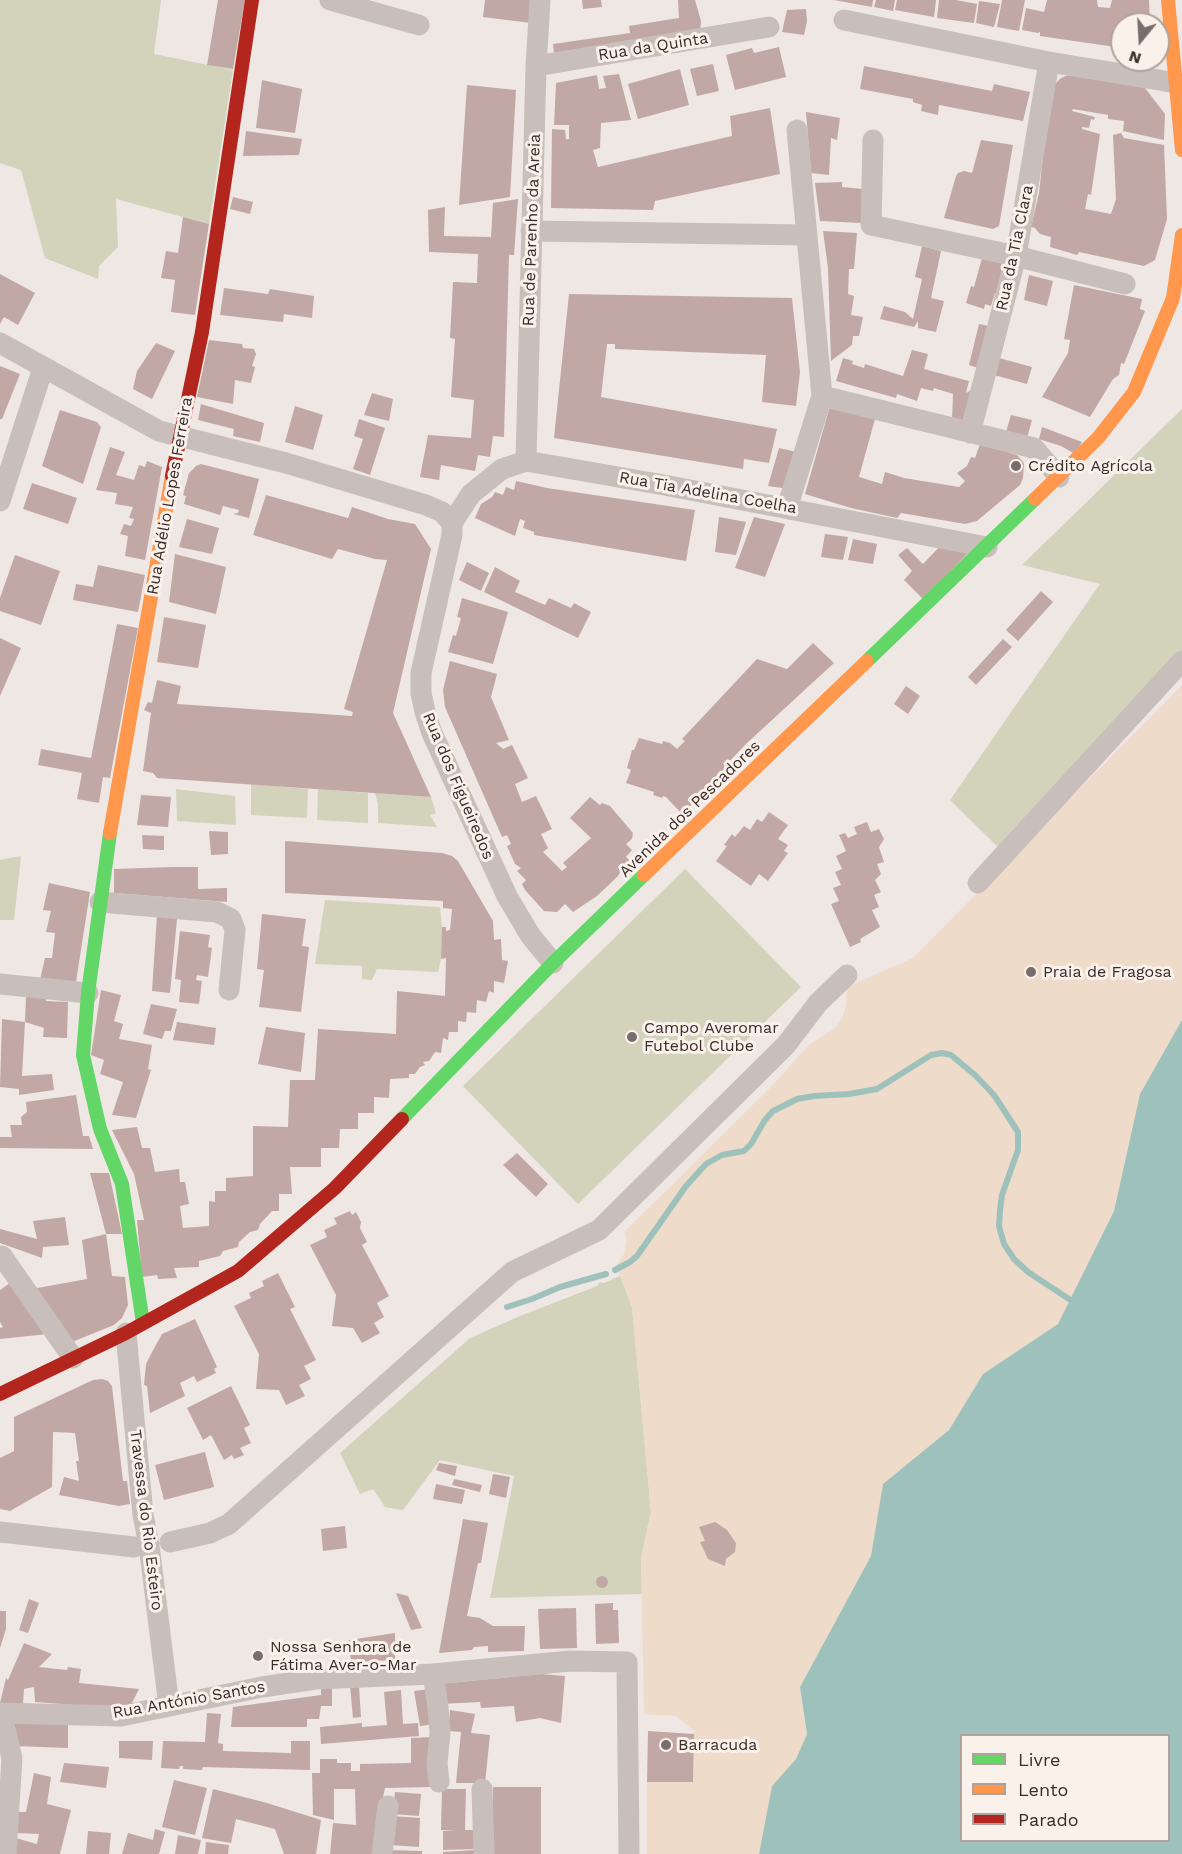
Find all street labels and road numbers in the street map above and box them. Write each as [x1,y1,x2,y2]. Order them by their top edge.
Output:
street label: Rua da Quinta [597,29,709,65]
street label: Rua de Parenho da Areia [519,133,545,327]
street label: Rua da Tia Clara [992,183,1038,313]
street label: Rua Adélio Lopes Ferreira [143,396,197,596]
street label: Rua Tia Adelina Coelha [618,468,798,518]
street label: Rua dos Figueiredos [418,710,498,862]
street label: Avenida dos Pescadores [615,737,765,881]
street label: Travessa do Rio Esteiro [125,1428,167,1612]
street label: Rua António Santos [111,1677,267,1723]

